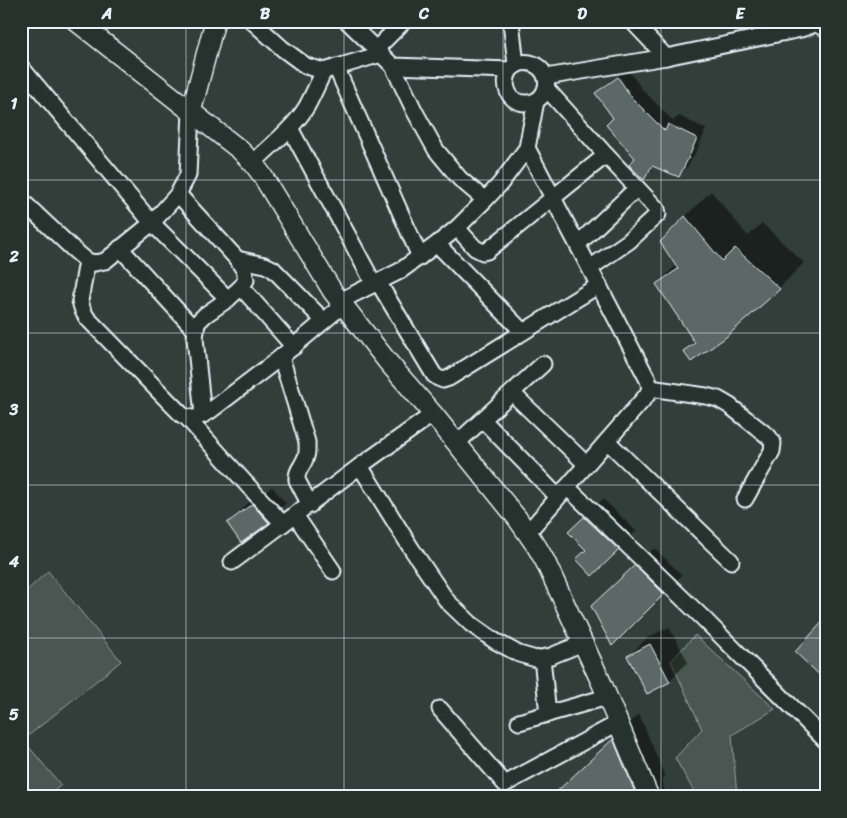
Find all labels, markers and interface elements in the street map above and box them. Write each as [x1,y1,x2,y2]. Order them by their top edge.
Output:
text: A [101,0,112,28]
text: B [260,0,271,28]
text: C [418,0,430,28]
text: D [577,0,587,28]
text: E [736,0,746,28]
text: 1 [11,89,18,118]
text: 2 [8,242,19,271]
text: 3 [9,395,19,424]
text: 4 [8,547,19,576]
text: 5 [9,700,19,729]

